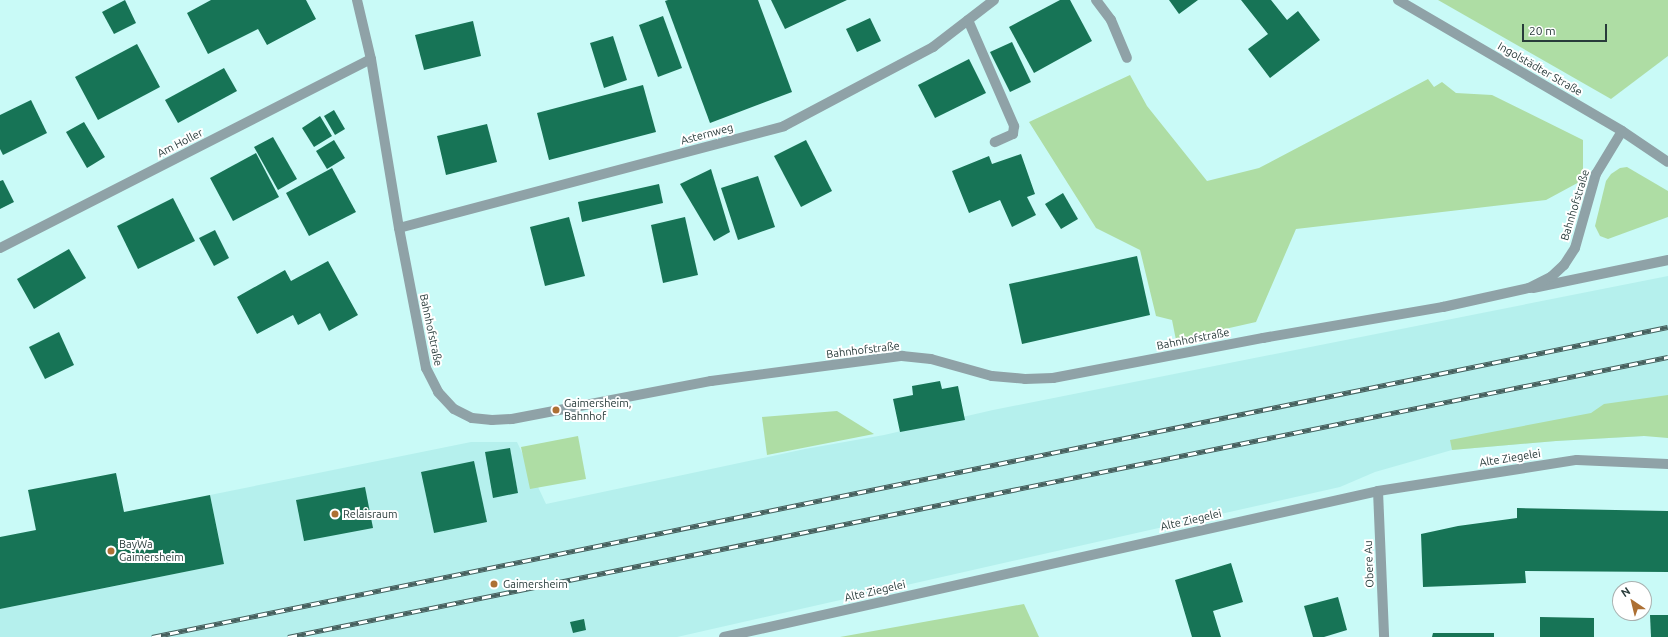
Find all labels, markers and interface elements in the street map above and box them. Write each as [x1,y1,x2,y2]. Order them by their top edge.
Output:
scale bar [1524,16,1609,42]
text: 20 m [1529,24,1556,37]
street label: Ingolstädter Straße [1495,39,1585,99]
street label: Asternweg [679,121,735,147]
street label: Am Holler [155,126,205,160]
street label: Bahnhofstraße [1558,168,1592,242]
street label: Bahnhofstraße [417,293,445,367]
street label: Bahnhofstraße [1156,325,1230,353]
street label: Bahnhofstraße [826,339,900,361]
place label: Gaimersheim, Bahnhof [564,397,631,423]
marker: Gaimersheim, Bahnhof [551,405,561,415]
street label: Alte Ziegelei [1478,447,1542,469]
place label: Relaisraum [343,507,397,521]
street label: Alte Ziegelei [1159,507,1223,533]
marker: Relaisraum [330,509,340,519]
place label: BayWa Gaimersheim [119,538,184,564]
street label: Obere Au [1362,540,1376,588]
marker: BayWa Gaimersheim [106,546,116,556]
place label: Gaimersheim [503,577,568,591]
marker: Gaimersheim [488,578,500,590]
street label: Alte Ziegelei [843,578,907,604]
north arrow [1612,581,1652,621]
text: N [1619,585,1632,599]

